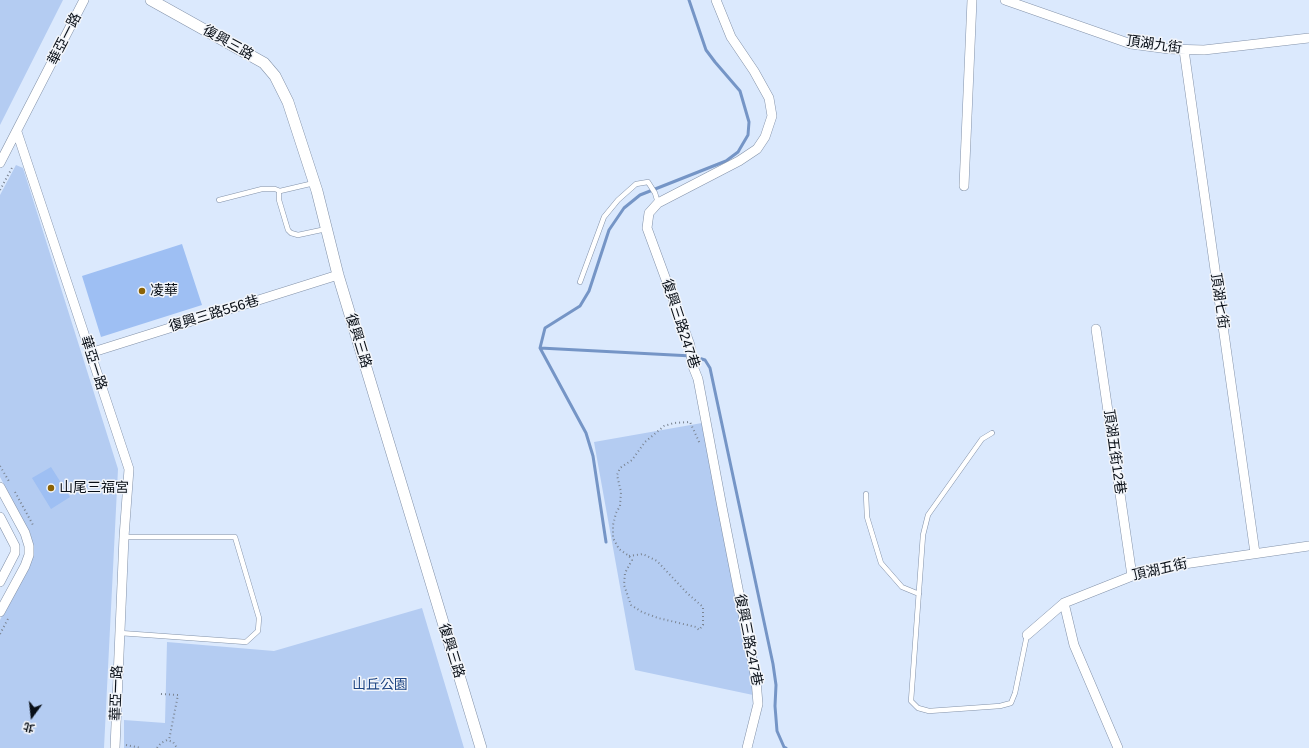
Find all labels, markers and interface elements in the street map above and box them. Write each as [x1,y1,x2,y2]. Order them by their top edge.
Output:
street label: 華亞一路 [45,10,85,68]
street label: 復興三路 [199,22,257,64]
street label: 頂湖九街 [1125,33,1183,57]
street label: 頂湖七街 [1207,272,1231,330]
street label: 復興三路247巷 [658,277,702,371]
place label: 凌華 [150,283,178,299]
marker: 凌華 [137,286,147,296]
street label: 復興三路556巷 [167,292,261,336]
street label: 復興三路 [342,312,374,370]
street label: 華亞一路 [76,334,110,392]
street label: 頂湖五街12巷 [1100,408,1128,496]
place label: 山尾三福宮 [59,480,129,496]
marker: 山尾三福宮 [46,483,56,493]
street label: 頂湖五街 [1131,556,1189,584]
street label: 復興三路247巷 [731,593,765,687]
street label: 復興三路 [435,622,467,680]
street label: 華亞一路 [108,665,126,721]
park label: 山丘公園 [352,677,408,693]
north arrow [12,696,52,736]
text: 北 [22,720,36,735]

